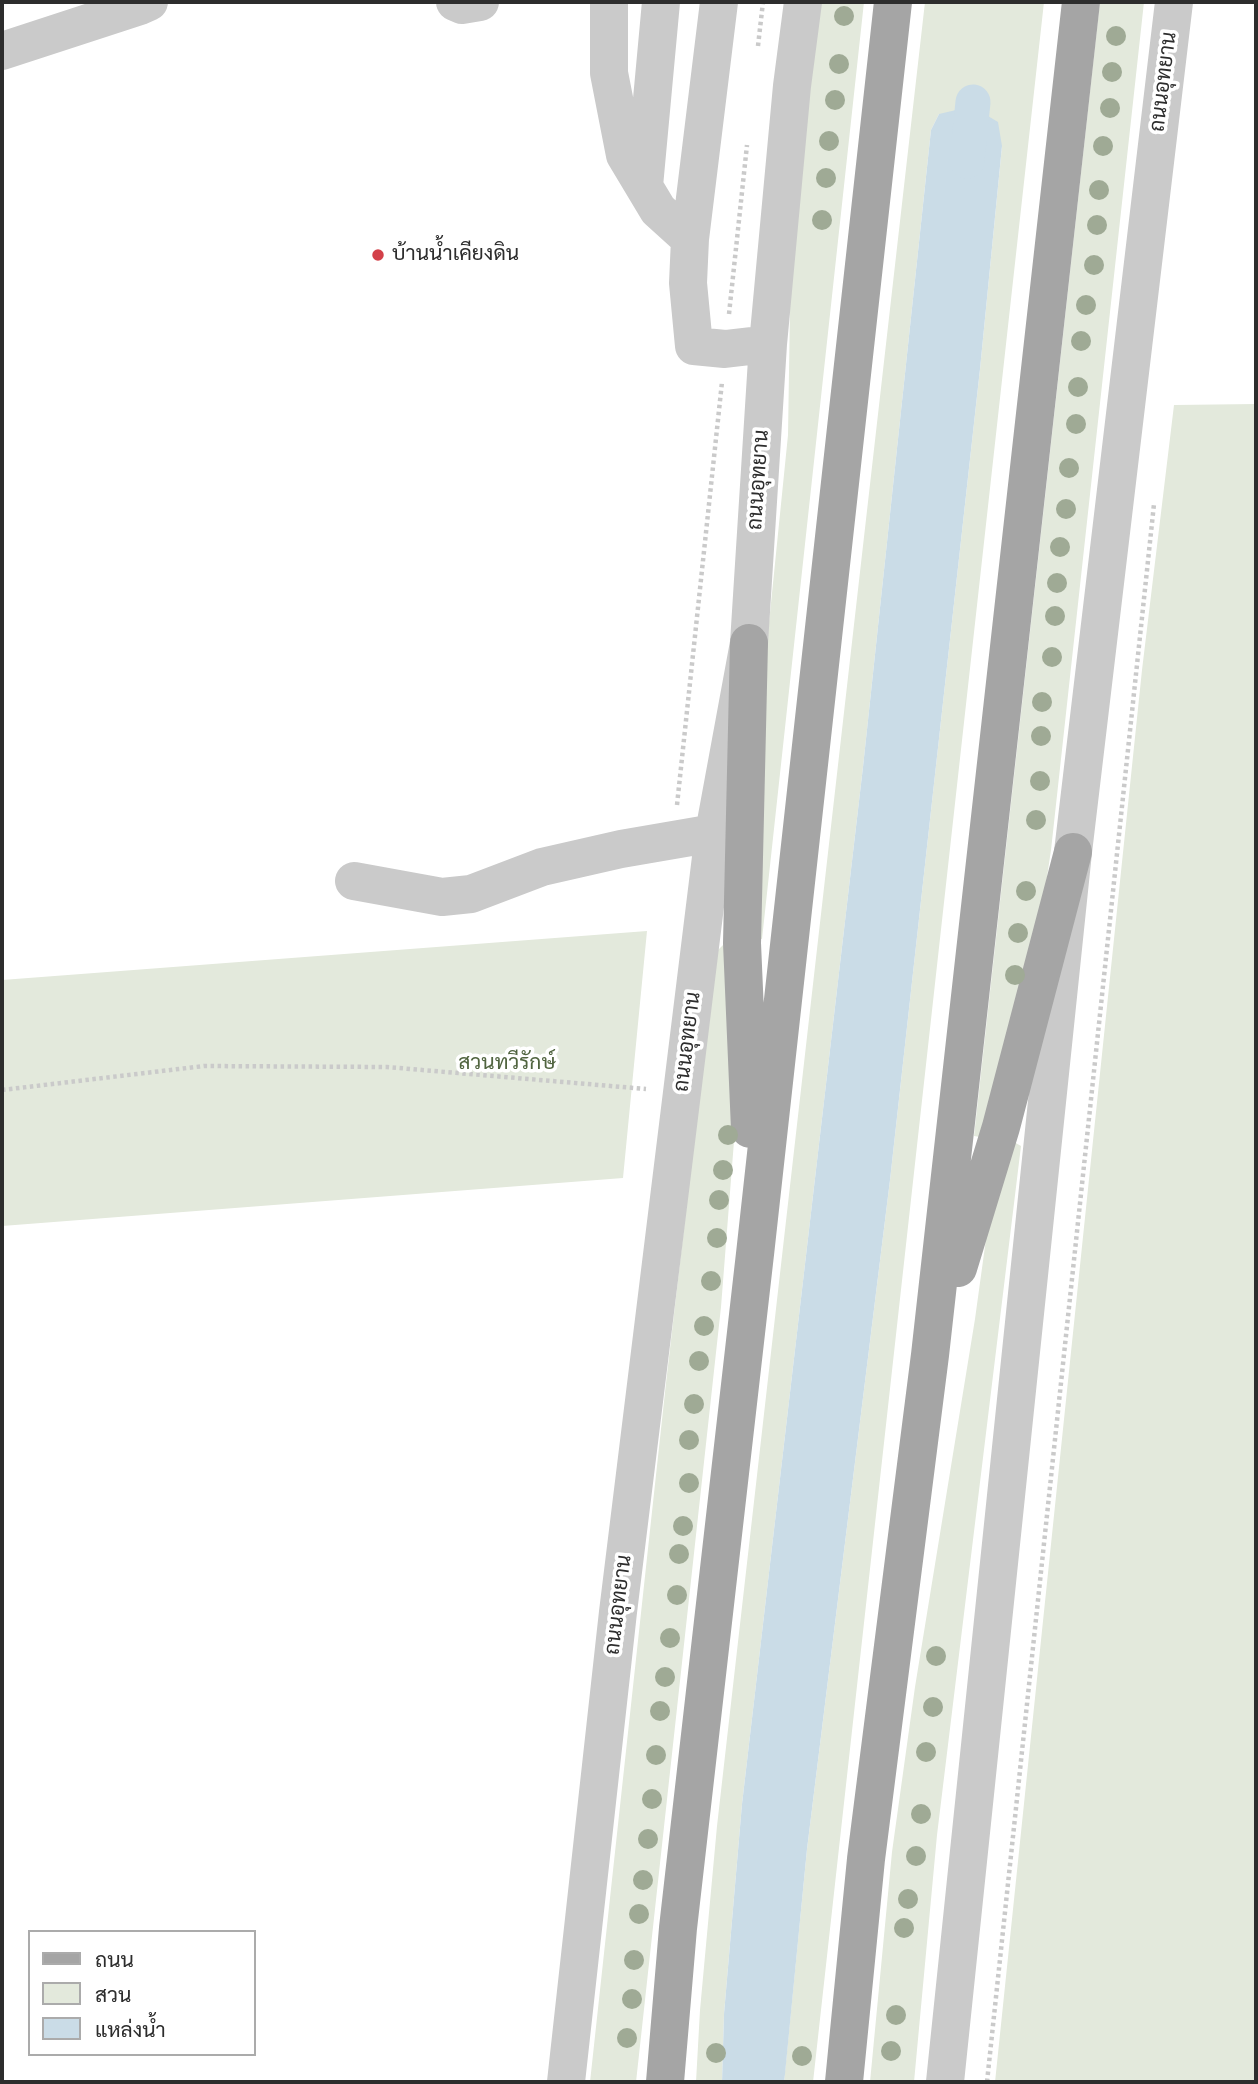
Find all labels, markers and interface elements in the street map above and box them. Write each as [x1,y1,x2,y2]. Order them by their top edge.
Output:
street label: ถนนอุทยาน [1145,31,1183,133]
place label: บ้านน้ำเคียงดิน [392,242,519,268]
marker: บ้านน้ำเคียงดิน [370,247,386,263]
street label: ถนนอุทยาน [743,429,775,531]
street label: ถนนอุทยาน [669,991,707,1093]
park label: สวนทวีรักษ์ [458,1051,556,1077]
street label: ถนนอุทยาน [600,1554,638,1656]
legend [28,1930,256,2056]
text: ถนน [95,1948,134,1972]
text: สวน [95,1983,131,2007]
text: แหล่งน้ำ [95,2018,166,2042]

